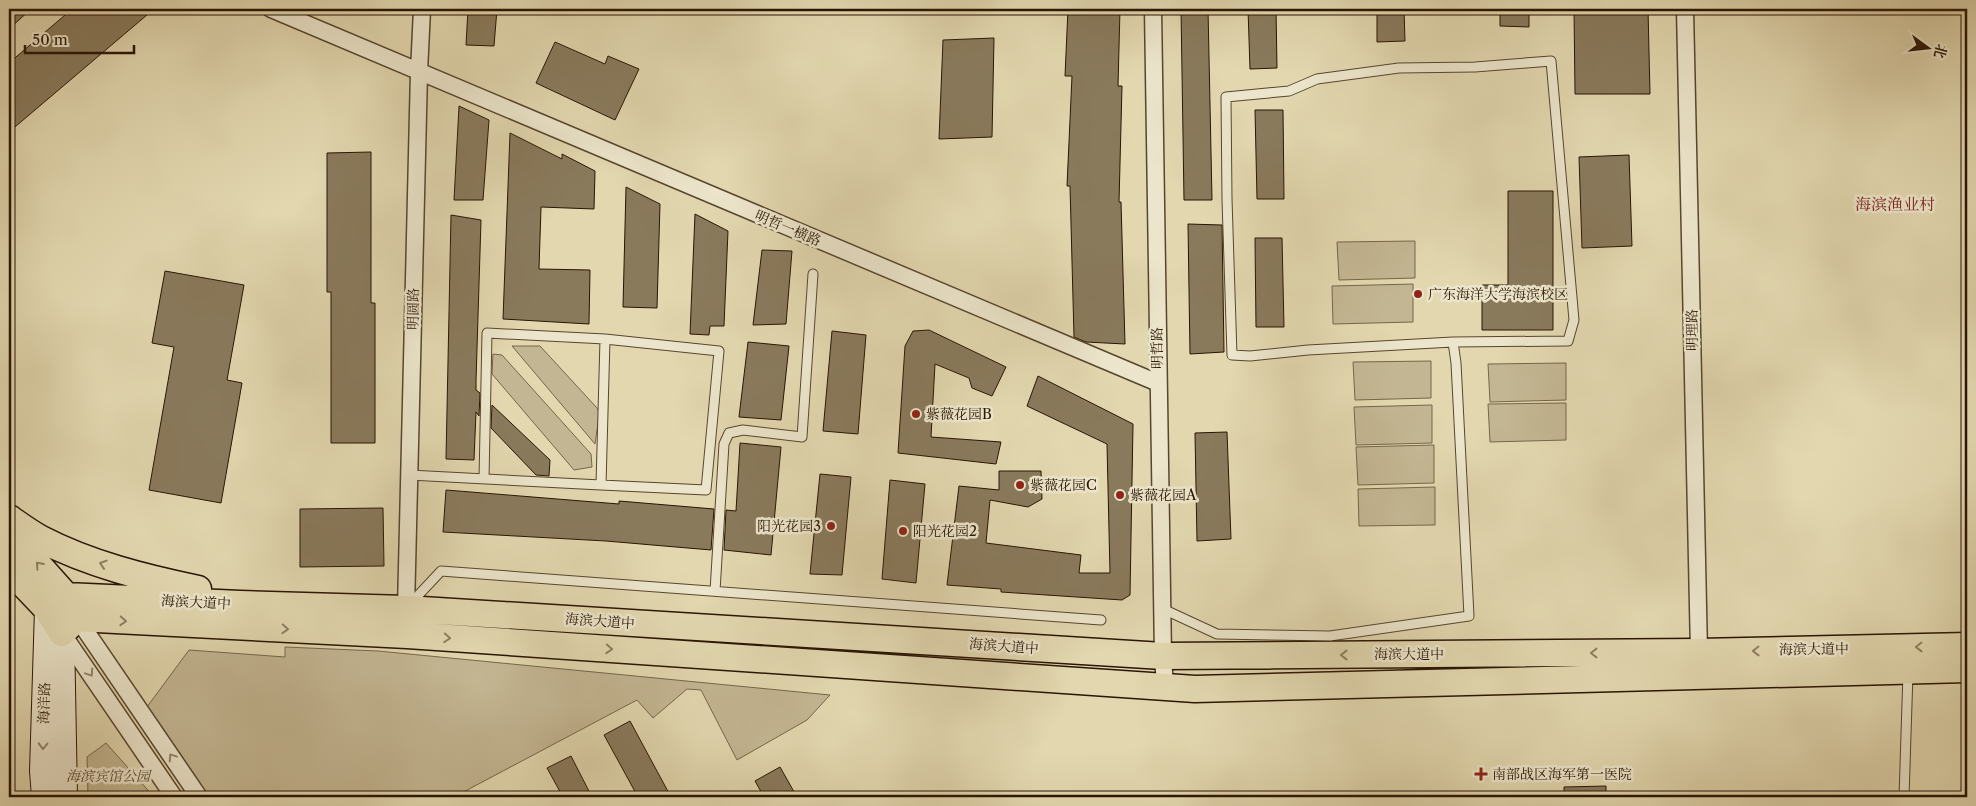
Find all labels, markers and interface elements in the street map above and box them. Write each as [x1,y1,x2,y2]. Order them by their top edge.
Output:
scale bar [25,22,134,54]
north arrow [1904,22,1954,72]
text: 50 m [32,30,68,49]
text: 北 [1930,42,1951,60]
district label: 海滨渔业村 [1855,194,1935,214]
street label: 明哲一横路 [752,206,824,250]
place label: 广东海洋大学海滨校区 [1428,285,1568,303]
street label: 明圆路 [404,288,422,330]
marker: 广东海洋大学海滨校区 [1412,288,1424,300]
street label: 明理路 [1683,309,1701,351]
street label: 明哲路 [1148,327,1166,369]
place label: 紫薇花园B [926,405,992,423]
marker: 紫薇花园B [910,408,922,420]
place label: 紫薇花园C [1030,476,1097,494]
marker: 紫薇花园C [1014,479,1026,491]
place label: 紫薇花园A [1130,486,1197,504]
marker: 紫薇花园A [1114,489,1126,501]
place label: 阳光花园3 [757,517,821,535]
marker: 阳光花园3 [825,520,837,532]
place label: 阳光花园2 [913,522,977,540]
marker: 阳光花园2 [897,525,909,537]
one-way arrow [100,560,108,570]
one-way arrow [36,562,45,571]
street label: 海滨大道中 [161,591,231,613]
street label: 海滨大道中 [564,610,636,632]
one-way arrow [119,615,127,626]
one-way arrow [281,624,289,635]
one-way arrow [444,633,452,644]
street label: 海滨大道中 [968,635,1040,657]
street label: 海滨大道中 [1779,639,1849,659]
one-way arrow [1914,642,1922,652]
one-way arrow [606,644,614,655]
street label: 海滨大道中 [1374,645,1444,663]
one-way arrow [1752,646,1760,656]
one-way arrow [1589,648,1597,658]
one-way arrow [1339,649,1347,660]
one-way arrow [83,668,93,677]
street label: 海洋路 [34,682,54,724]
one-way arrow [37,742,48,750]
one-way arrow [169,753,178,763]
place label: 南部战区海军第一医院 [1492,765,1632,783]
park label: 海滨宾馆公园 [66,767,152,785]
marker: 南部战区海军第一医院 [1474,767,1488,781]

